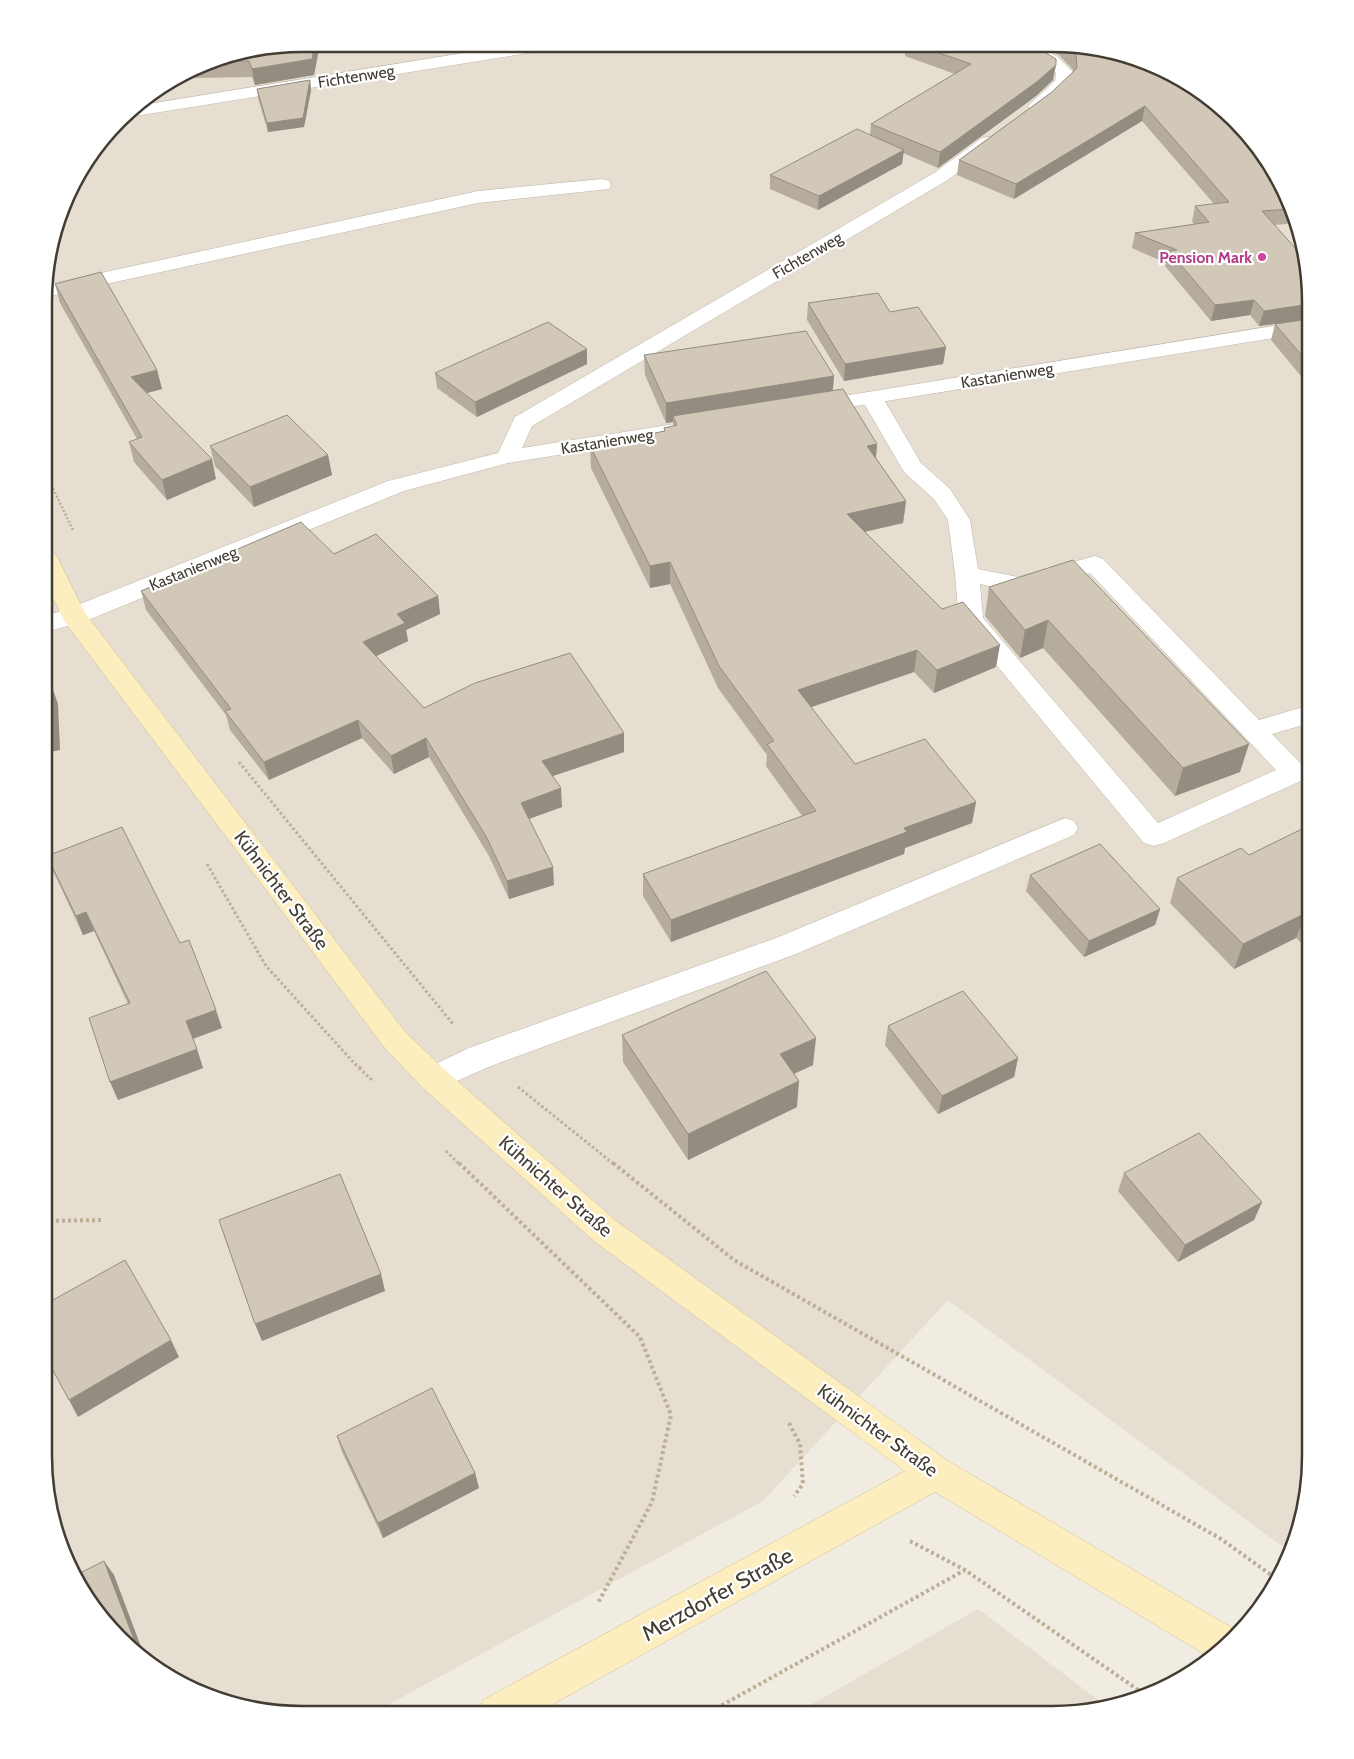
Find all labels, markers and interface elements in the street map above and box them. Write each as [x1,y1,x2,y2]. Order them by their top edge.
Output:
street label: Fichtenweg [316,61,397,92]
street label: Fichtenweg [769,227,846,283]
place label: Pension Mark [1159,248,1252,267]
marker: Pension Mark [1256,251,1268,263]
street label: Kastanienweg [959,359,1056,392]
street label: Kastanienweg [559,425,656,458]
street label: Kastanienweg [146,542,241,595]
street label: Kühnichter Straße [229,826,334,955]
street label: Kühnichter Straße [494,1131,617,1242]
street label: Kühnichter Straße [813,1379,943,1482]
street label: Merzdorfer Straße [637,1542,798,1647]

